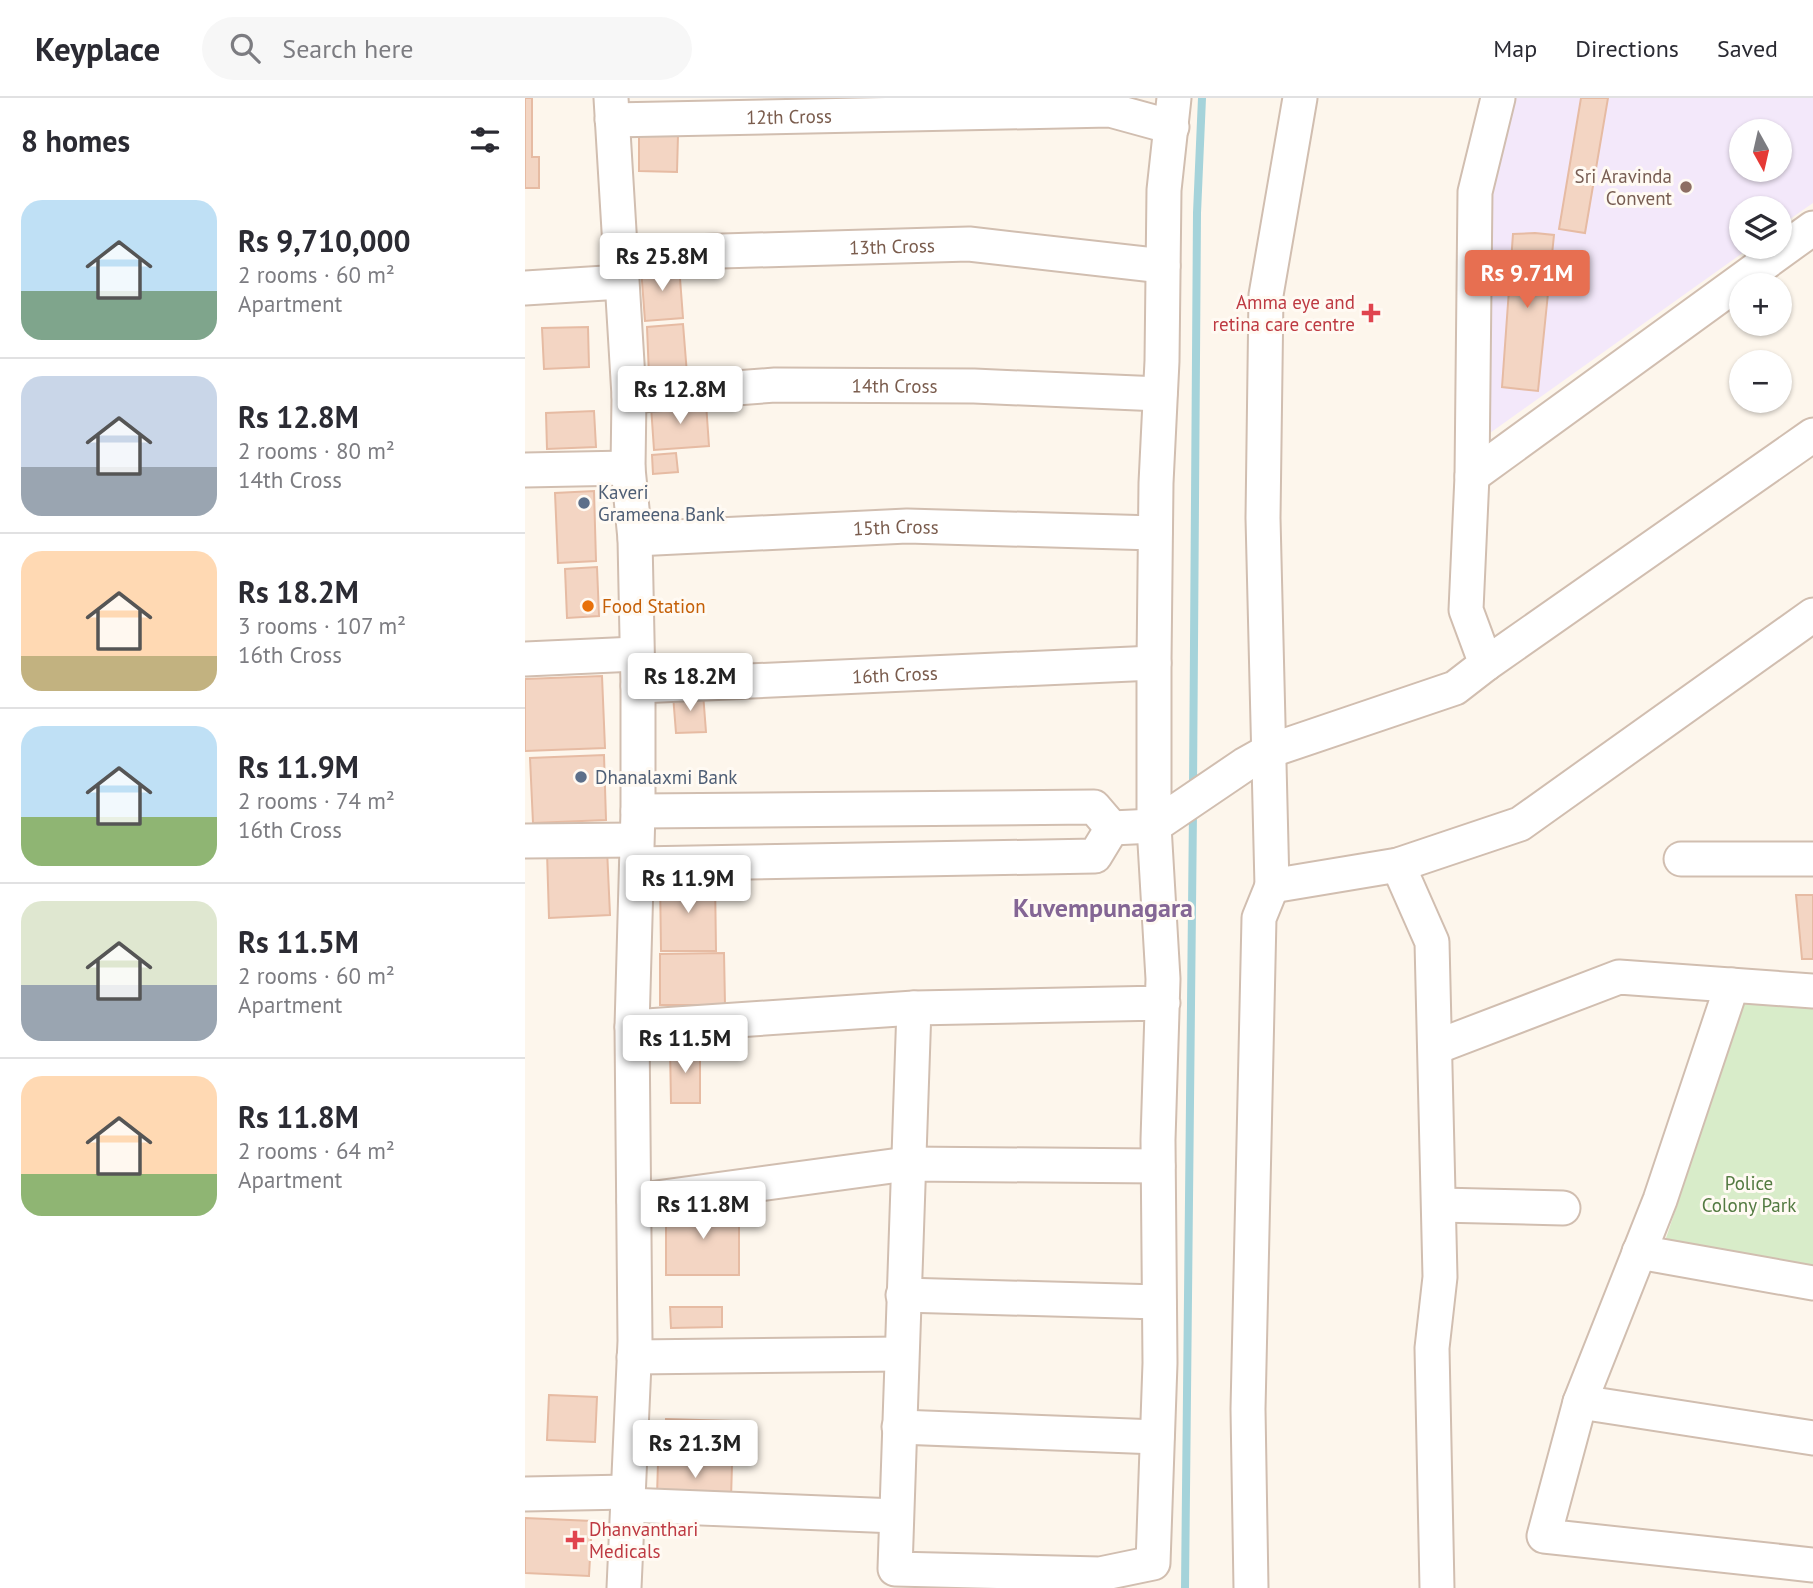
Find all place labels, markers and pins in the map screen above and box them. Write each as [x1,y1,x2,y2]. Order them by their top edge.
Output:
place label: Sri Aravinda Convent [1575,164,1673,210]
marker: Sri Aravinda Convent [1678,179,1694,195]
pin: Rs 25.8M [590,234,734,293]
pin: Rs 9.71M [1455,250,1599,310]
place label: Amma eye and retina care centre [1213,290,1355,336]
marker: Amma eye and retina care centre [1361,303,1381,323]
pin: Rs 12.8M [608,366,752,426]
place label: Kaveri Grameena Bank [598,480,725,526]
marker: Kaveri Grameena Bank [576,495,592,511]
place label: Food Station [602,594,706,618]
marker: Food Station [580,598,596,614]
pin: Rs 18.2M [618,654,762,713]
place label: Dhanalaxmi Bank [595,765,737,789]
marker: Dhanalaxmi Bank [573,769,589,785]
pin: Rs 11.9M [616,856,760,915]
pin: Rs 11.5M [613,1016,757,1075]
pin: Rs 11.8M [631,1182,775,1241]
pin: Rs 21.3M [623,1420,767,1480]
place label: Dhanvanthari Medicals [589,1517,698,1563]
marker: Dhanvanthari Medicals [567,1532,583,1548]

